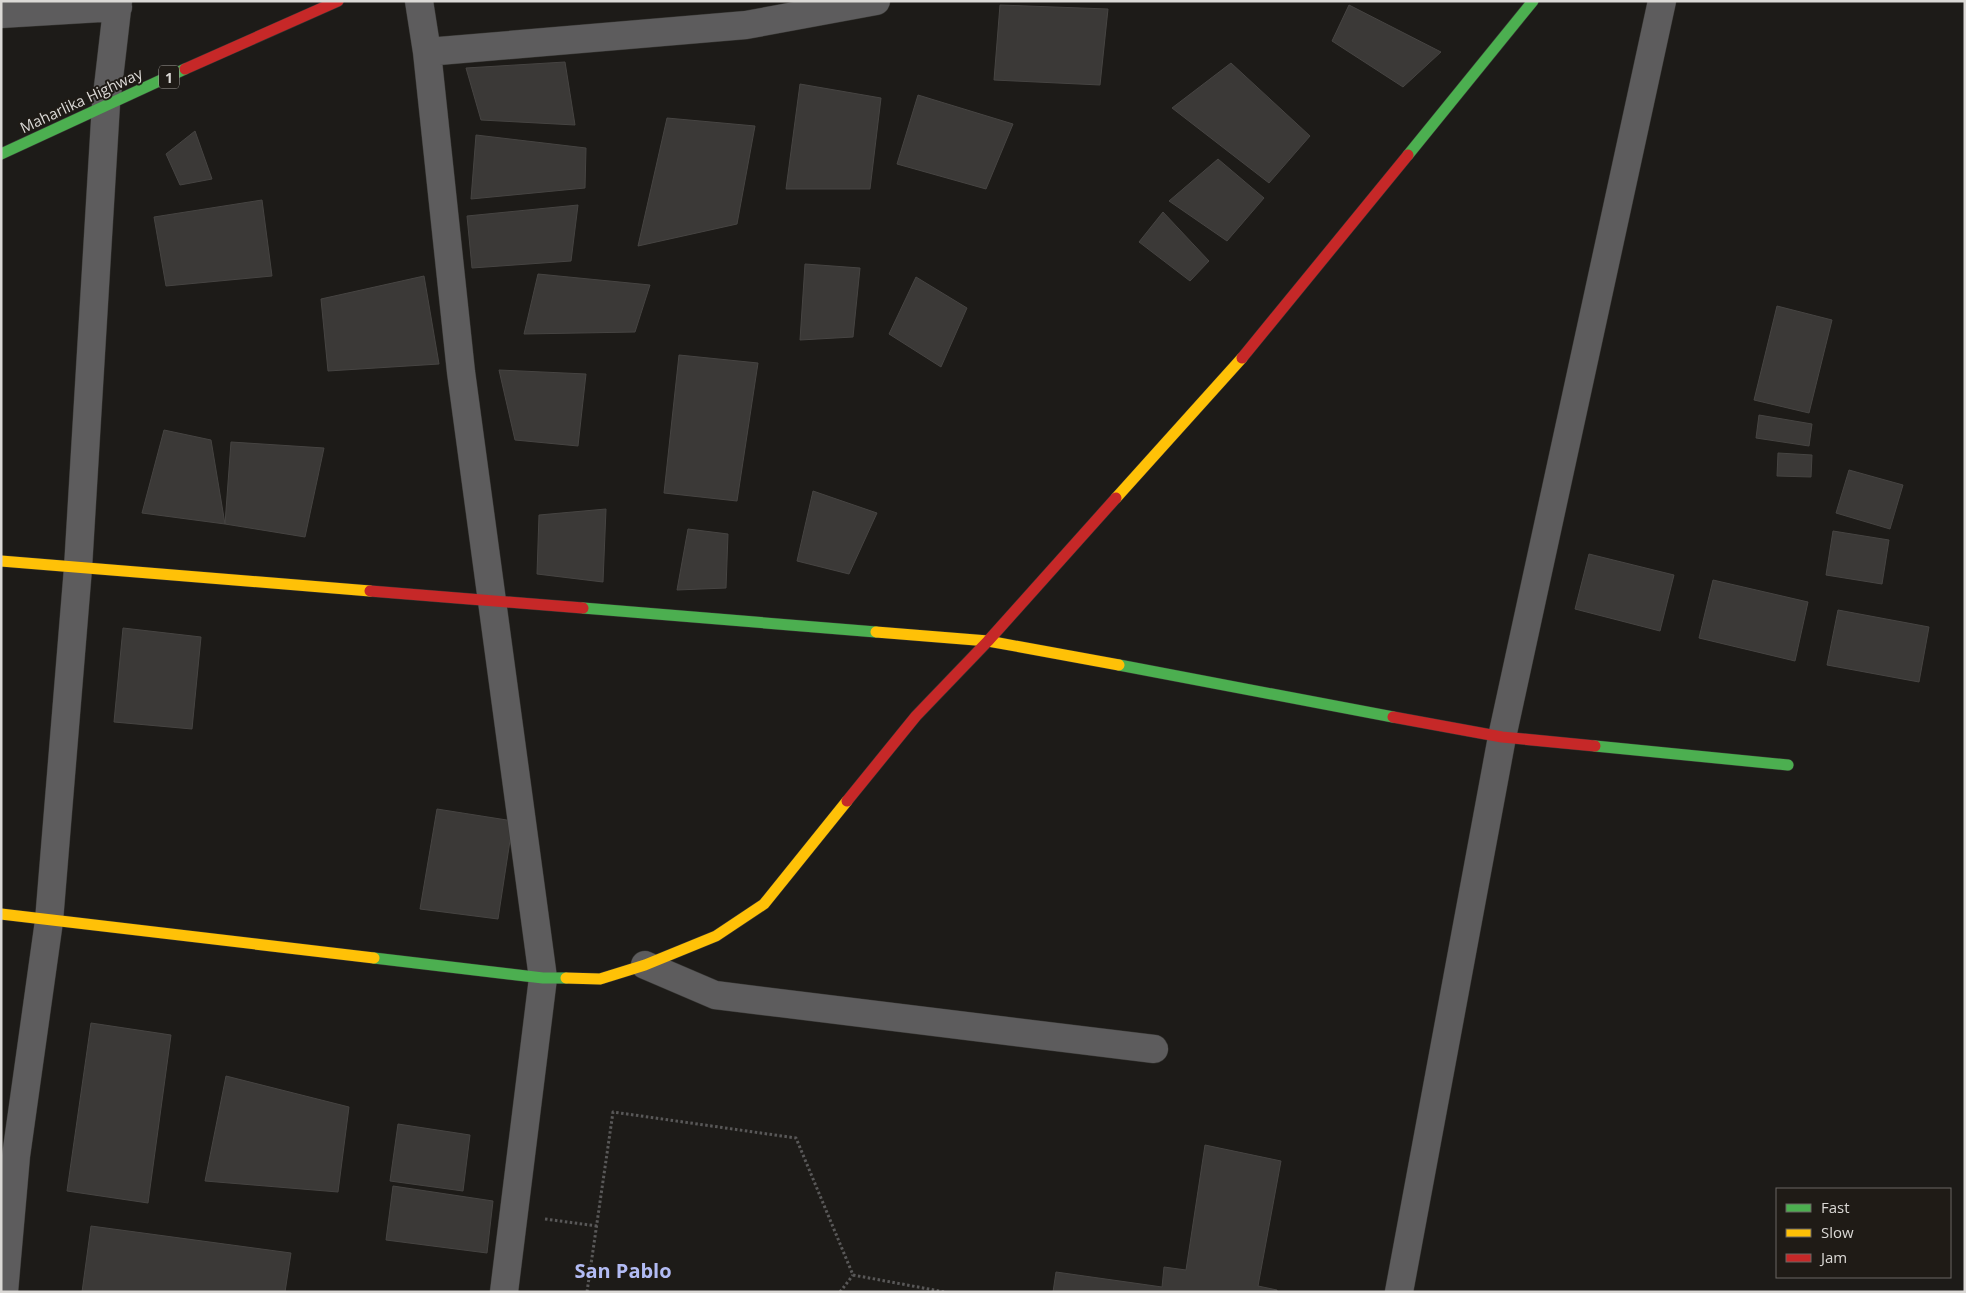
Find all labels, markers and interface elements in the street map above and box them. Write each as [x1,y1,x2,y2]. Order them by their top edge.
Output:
street label: Maharlika Highway [17,63,146,137]
road number: 1 [159,66,179,88]
legend [1776,1188,1951,1278]
text: Fast [1821,1197,1850,1217]
text: Slow [1821,1222,1854,1242]
text: Jam [1819,1247,1847,1267]
district label: San Pablo [574,1257,672,1284]

